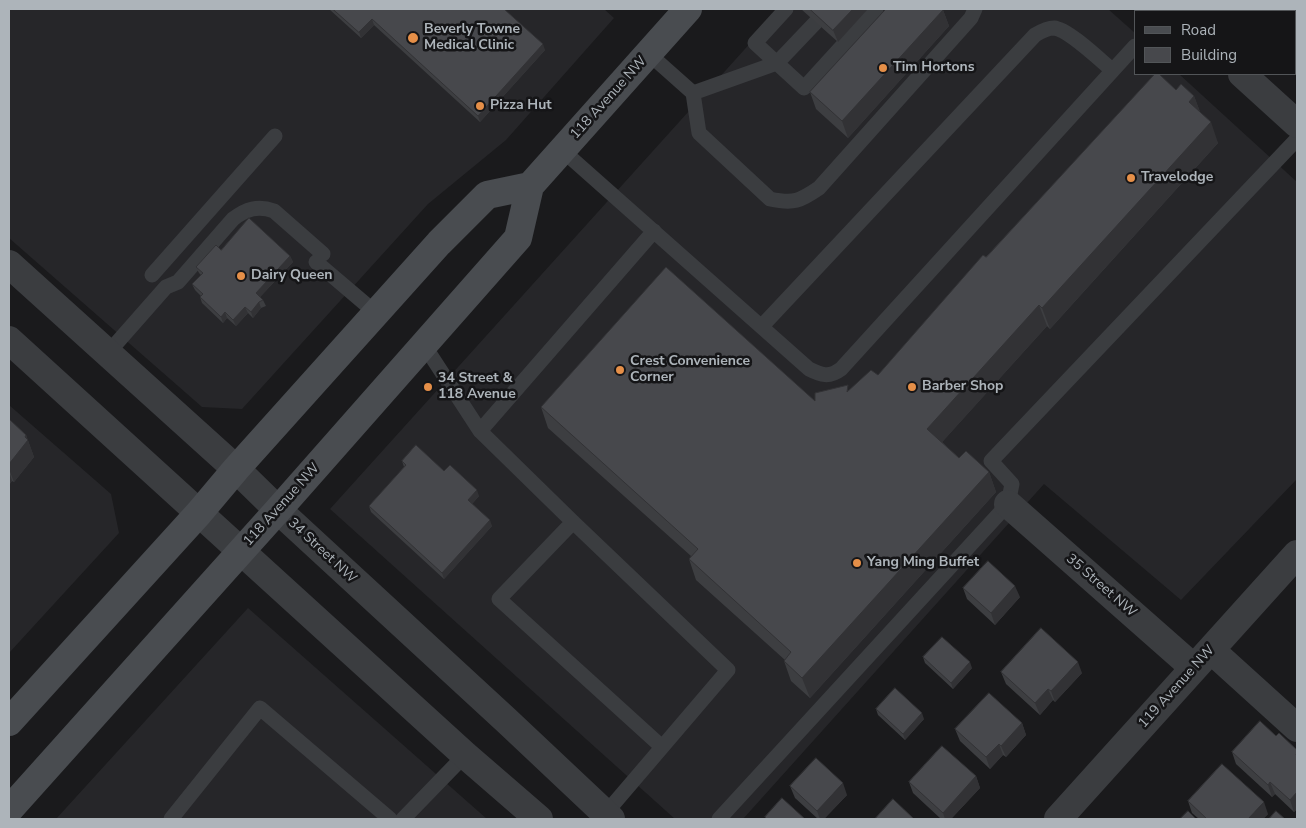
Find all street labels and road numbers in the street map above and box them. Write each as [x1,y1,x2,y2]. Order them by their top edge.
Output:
street label: 118 Avenue NW [567,53,651,143]
street label: 118 Avenue NW [240,460,324,550]
street label: 34 Street NW [284,515,360,587]
street label: 35 Street NW [1062,551,1140,621]
street label: 119 Avenue NW [1135,642,1219,732]

